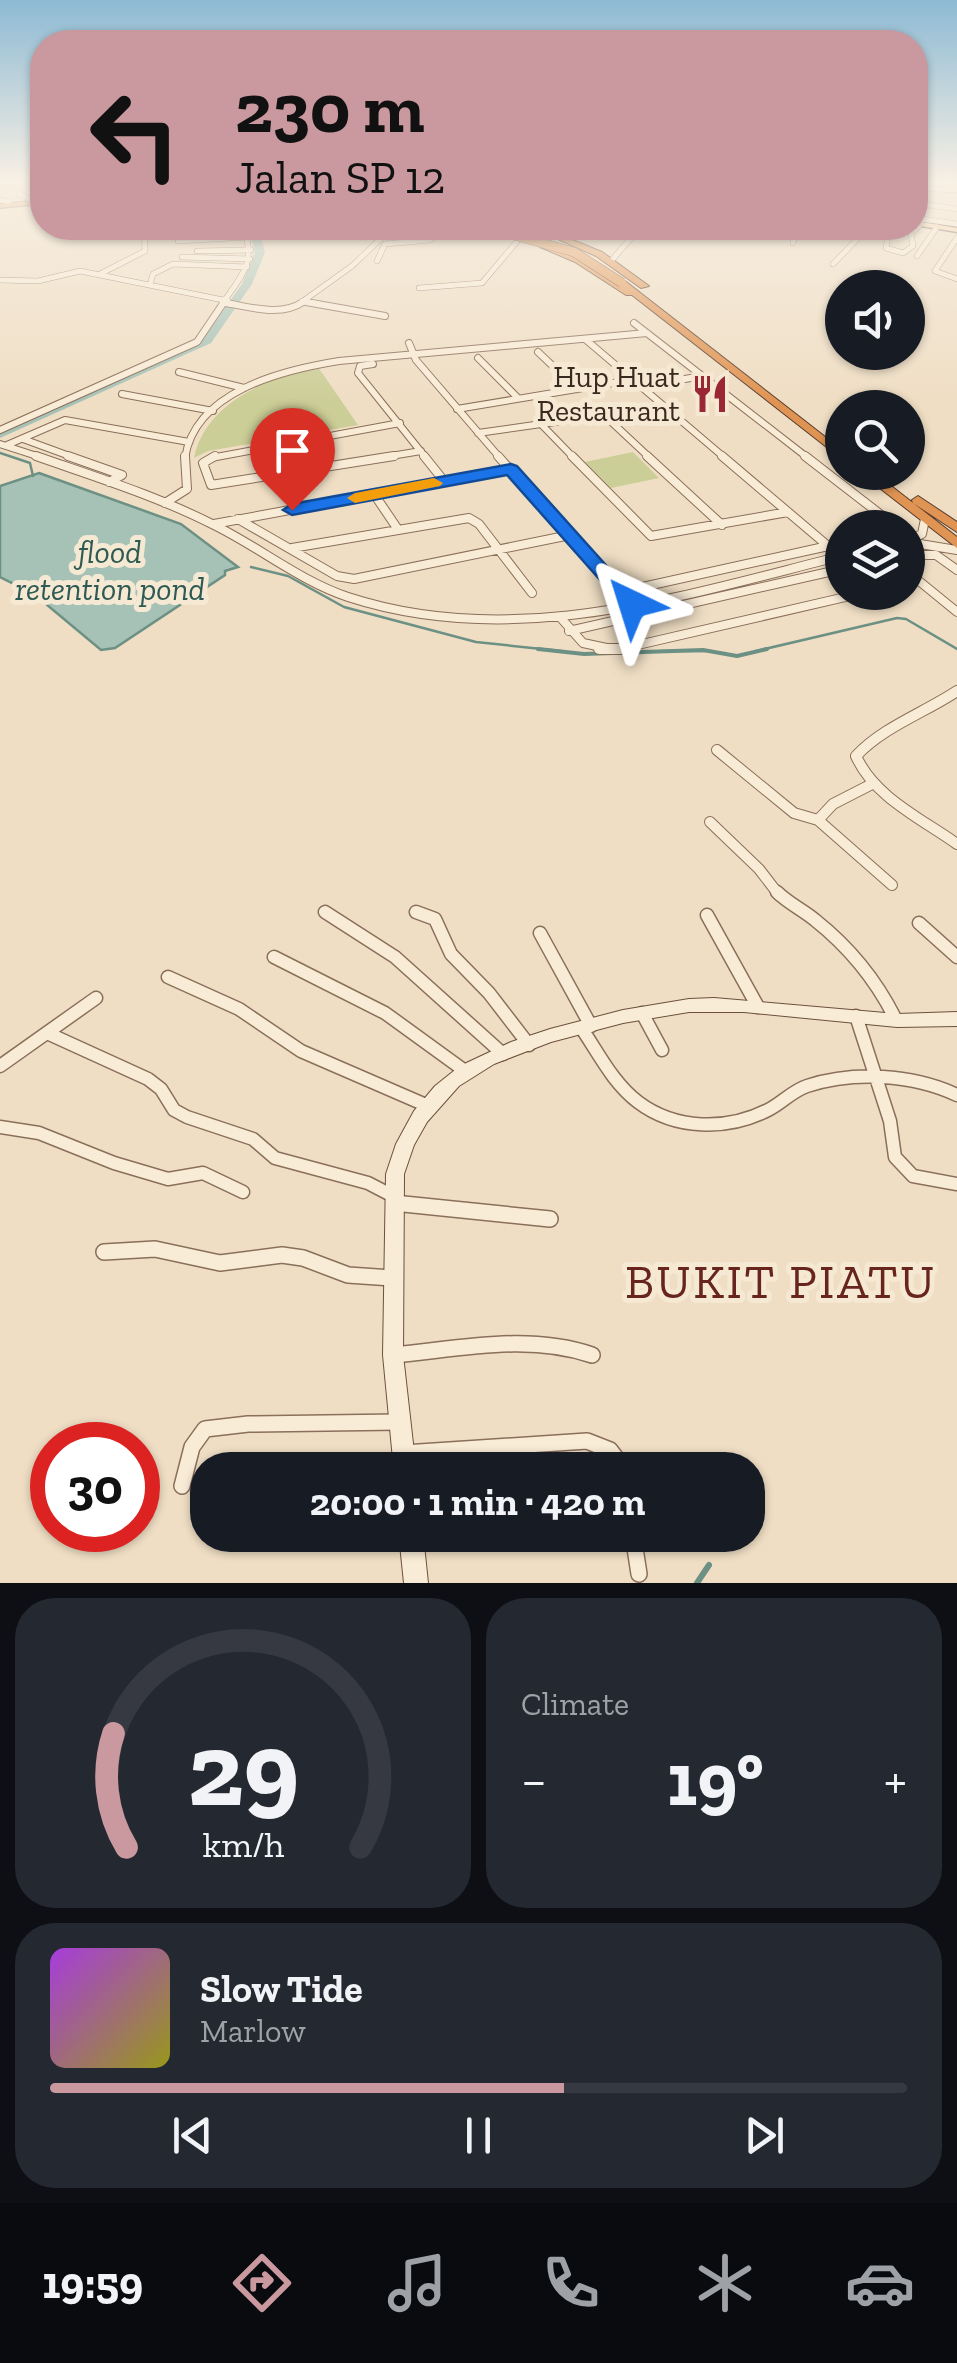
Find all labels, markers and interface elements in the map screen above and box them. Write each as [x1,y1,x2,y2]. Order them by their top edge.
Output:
text: 230 m [235,66,425,150]
icon: left [70,70,200,200]
text: Jalan SP 12 [235,151,445,205]
map controls [825,270,925,610]
button: sound [825,270,925,370]
place label: Hup Huat Restaurant [537,359,680,429]
restaurant icon: Hup Huat Restaurant [689,373,731,415]
button: search [825,390,925,490]
pin [250,408,335,511]
icon: arrive [265,423,320,478]
button: layers [825,510,925,610]
water label: flood retention pond [14,533,205,608]
position arrow [580,552,684,656]
district label: BUKIT PIATU [625,1253,937,1310]
speed limit sign: 30 [30,1422,160,1552]
text: 20:00 · 1 min · 420 m [310,1479,645,1525]
text: Climate [521,1685,629,1723]
text: 29 [187,1707,299,1832]
text: 19° [667,1734,764,1824]
text: − [521,1747,547,1813]
text: + [884,1747,907,1813]
text: km/h [202,1823,284,1866]
text: Slow Tide [200,1966,363,2012]
text: Marlow [200,2012,306,2050]
icon: previous [165,2108,220,2163]
icon: pause [451,2108,506,2163]
icon: next [737,2108,792,2163]
icon: directions [227,2248,297,2318]
icon: music [382,2248,452,2318]
icon: phone [536,2248,606,2318]
icon: climate [690,2248,760,2318]
icon: car [845,2248,915,2318]
text: 19:59 [42,2256,143,2310]

